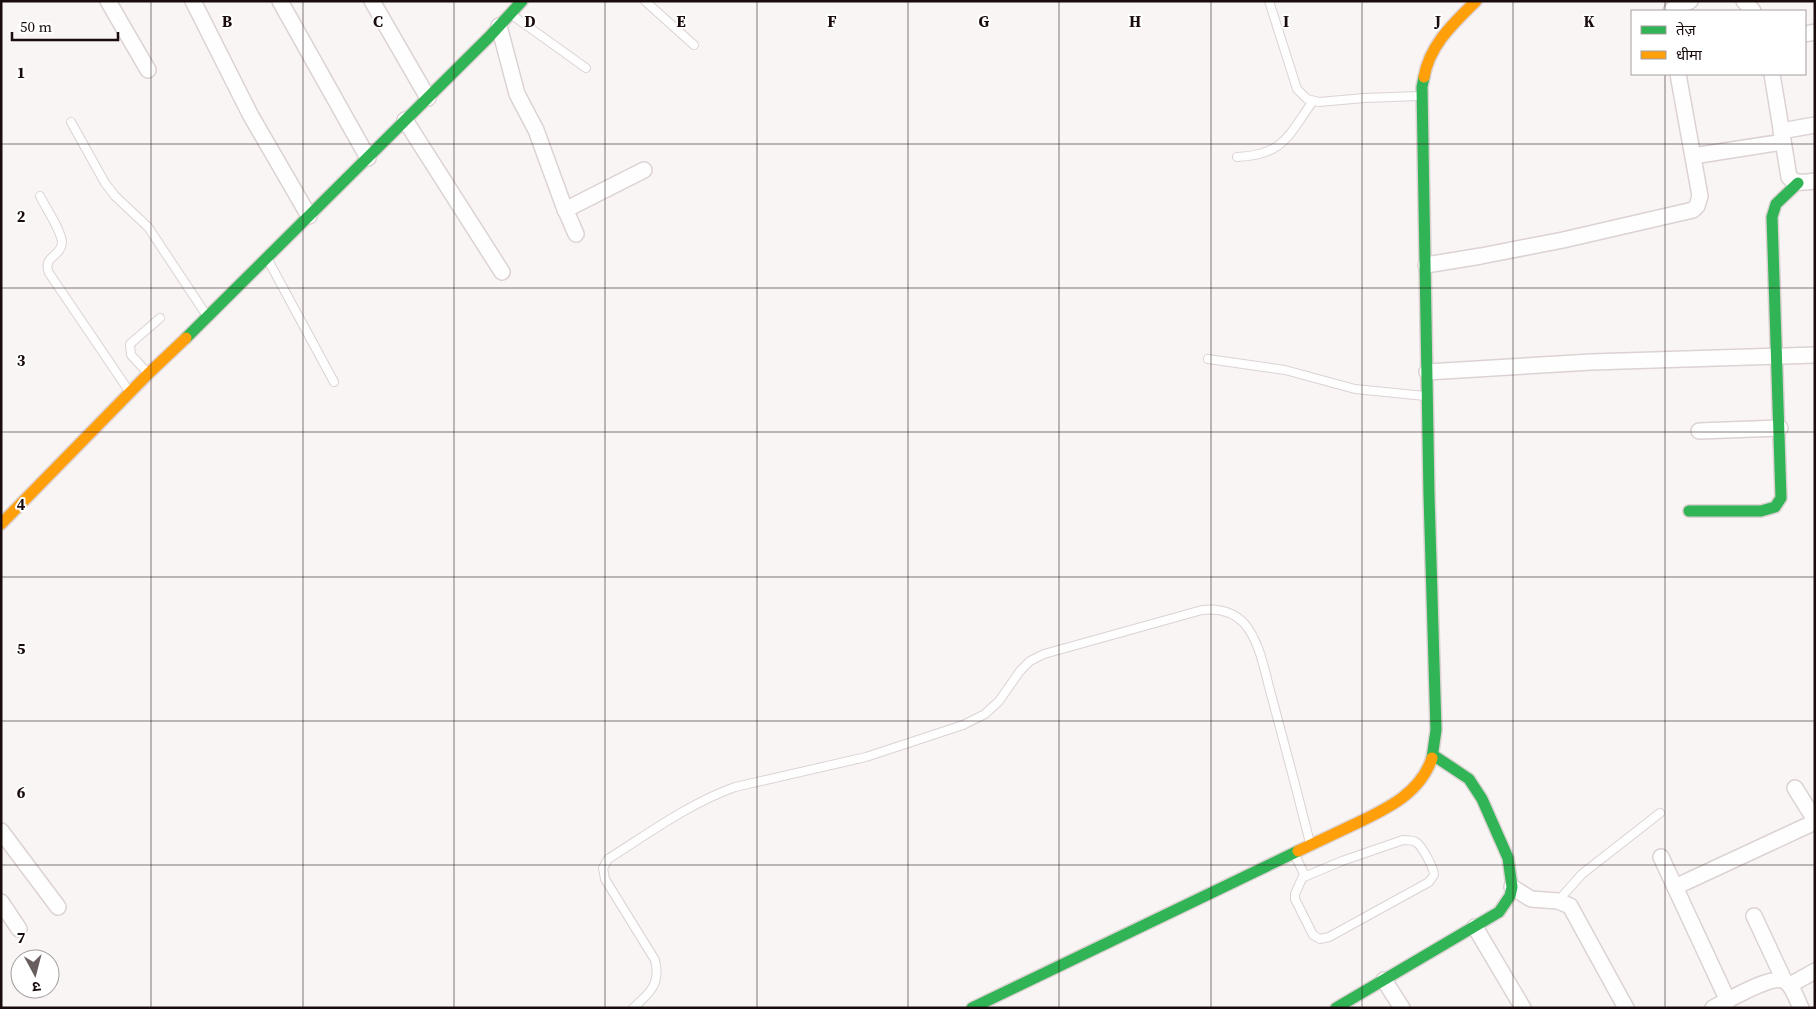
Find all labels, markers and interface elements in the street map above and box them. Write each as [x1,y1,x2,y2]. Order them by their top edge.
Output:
scale bar [12,10,119,42]
text: B [222,10,233,32]
text: C [373,10,383,32]
text: D [524,10,536,32]
text: E [676,10,686,32]
text: F [827,10,837,32]
text: G [979,10,990,32]
text: H [1129,10,1141,32]
text: I [1283,10,1289,32]
text: J [1434,10,1441,32]
text: K [1583,10,1595,32]
legend [1631,10,1806,75]
text: 50 m [20,16,52,37]
text: तेज़ [1676,19,1697,40]
text: धीमा [1676,44,1703,65]
text: 1 [17,61,25,83]
text: 2 [17,205,26,227]
text: 3 [17,349,26,371]
text: 4 [17,493,26,515]
text: 5 [17,637,26,659]
text: 6 [17,781,26,803]
text: 7 [17,926,26,948]
north arrow [10,949,60,999]
text: उ [31,976,42,997]

